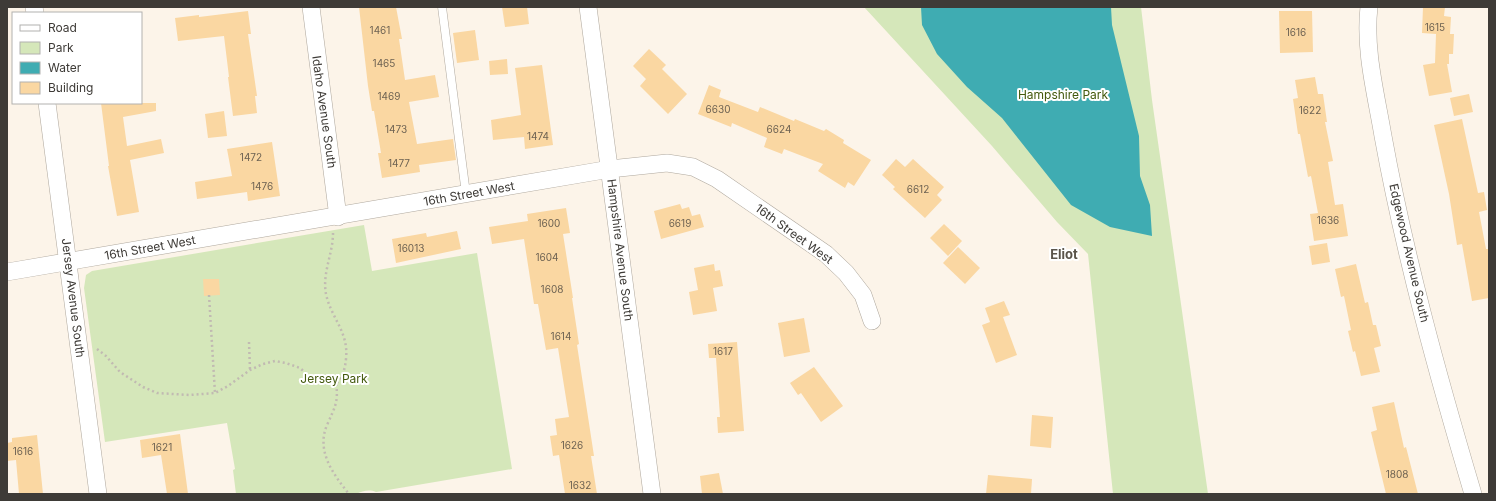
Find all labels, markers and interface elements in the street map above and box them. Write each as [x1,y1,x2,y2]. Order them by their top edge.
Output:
legend [12,12,142,104]
text: Road [48,20,77,35]
house number: 1615 [1425,21,1445,33]
house number: 1461 [370,24,390,36]
house number: 1616 [1286,26,1306,38]
text: Park [48,40,74,55]
street label: Idaho Avenue South [309,55,340,169]
house number: 1465 [373,57,395,69]
text: Water [48,60,82,75]
text: Building [48,80,93,95]
park label: Hampshire Park [1018,87,1109,102]
house number: 1469 [378,90,400,102]
house number: 6630 [706,103,730,115]
house number: 1622 [1299,104,1321,116]
house number: 1473 [385,123,407,135]
house number: 6624 [767,123,791,135]
house number: 1474 [527,130,549,142]
house number: 1472 [240,151,262,163]
house number: 1477 [388,157,410,169]
street label: 16th Street West [422,178,516,209]
street label: Hampshire Avenue South [604,178,637,322]
house number: 1476 [251,180,273,192]
street label: Edgewood Avenue South [1386,182,1433,324]
house number: 6612 [907,183,929,195]
street label: 16th Street West [752,200,836,267]
house number: 1636 [1317,214,1339,226]
house number: 1600 [538,217,560,229]
house number: 6619 [669,217,691,229]
street label: 16th Street West [103,232,197,263]
street label: Jersey Avenue South [59,237,88,358]
house number: 16013 [398,242,424,254]
district label: Eliot [1050,246,1078,262]
house number: 1604 [535,251,559,263]
house number: 1608 [541,283,563,295]
house number: 1614 [551,330,571,342]
house number: 1617 [713,345,733,357]
park label: Jersey Park [300,371,368,386]
house number: 1626 [561,439,583,451]
house number: 1621 [152,441,172,453]
house number: 1616 [13,445,33,457]
house number: 1808 [1386,468,1408,480]
house number: 1632 [569,479,591,491]

